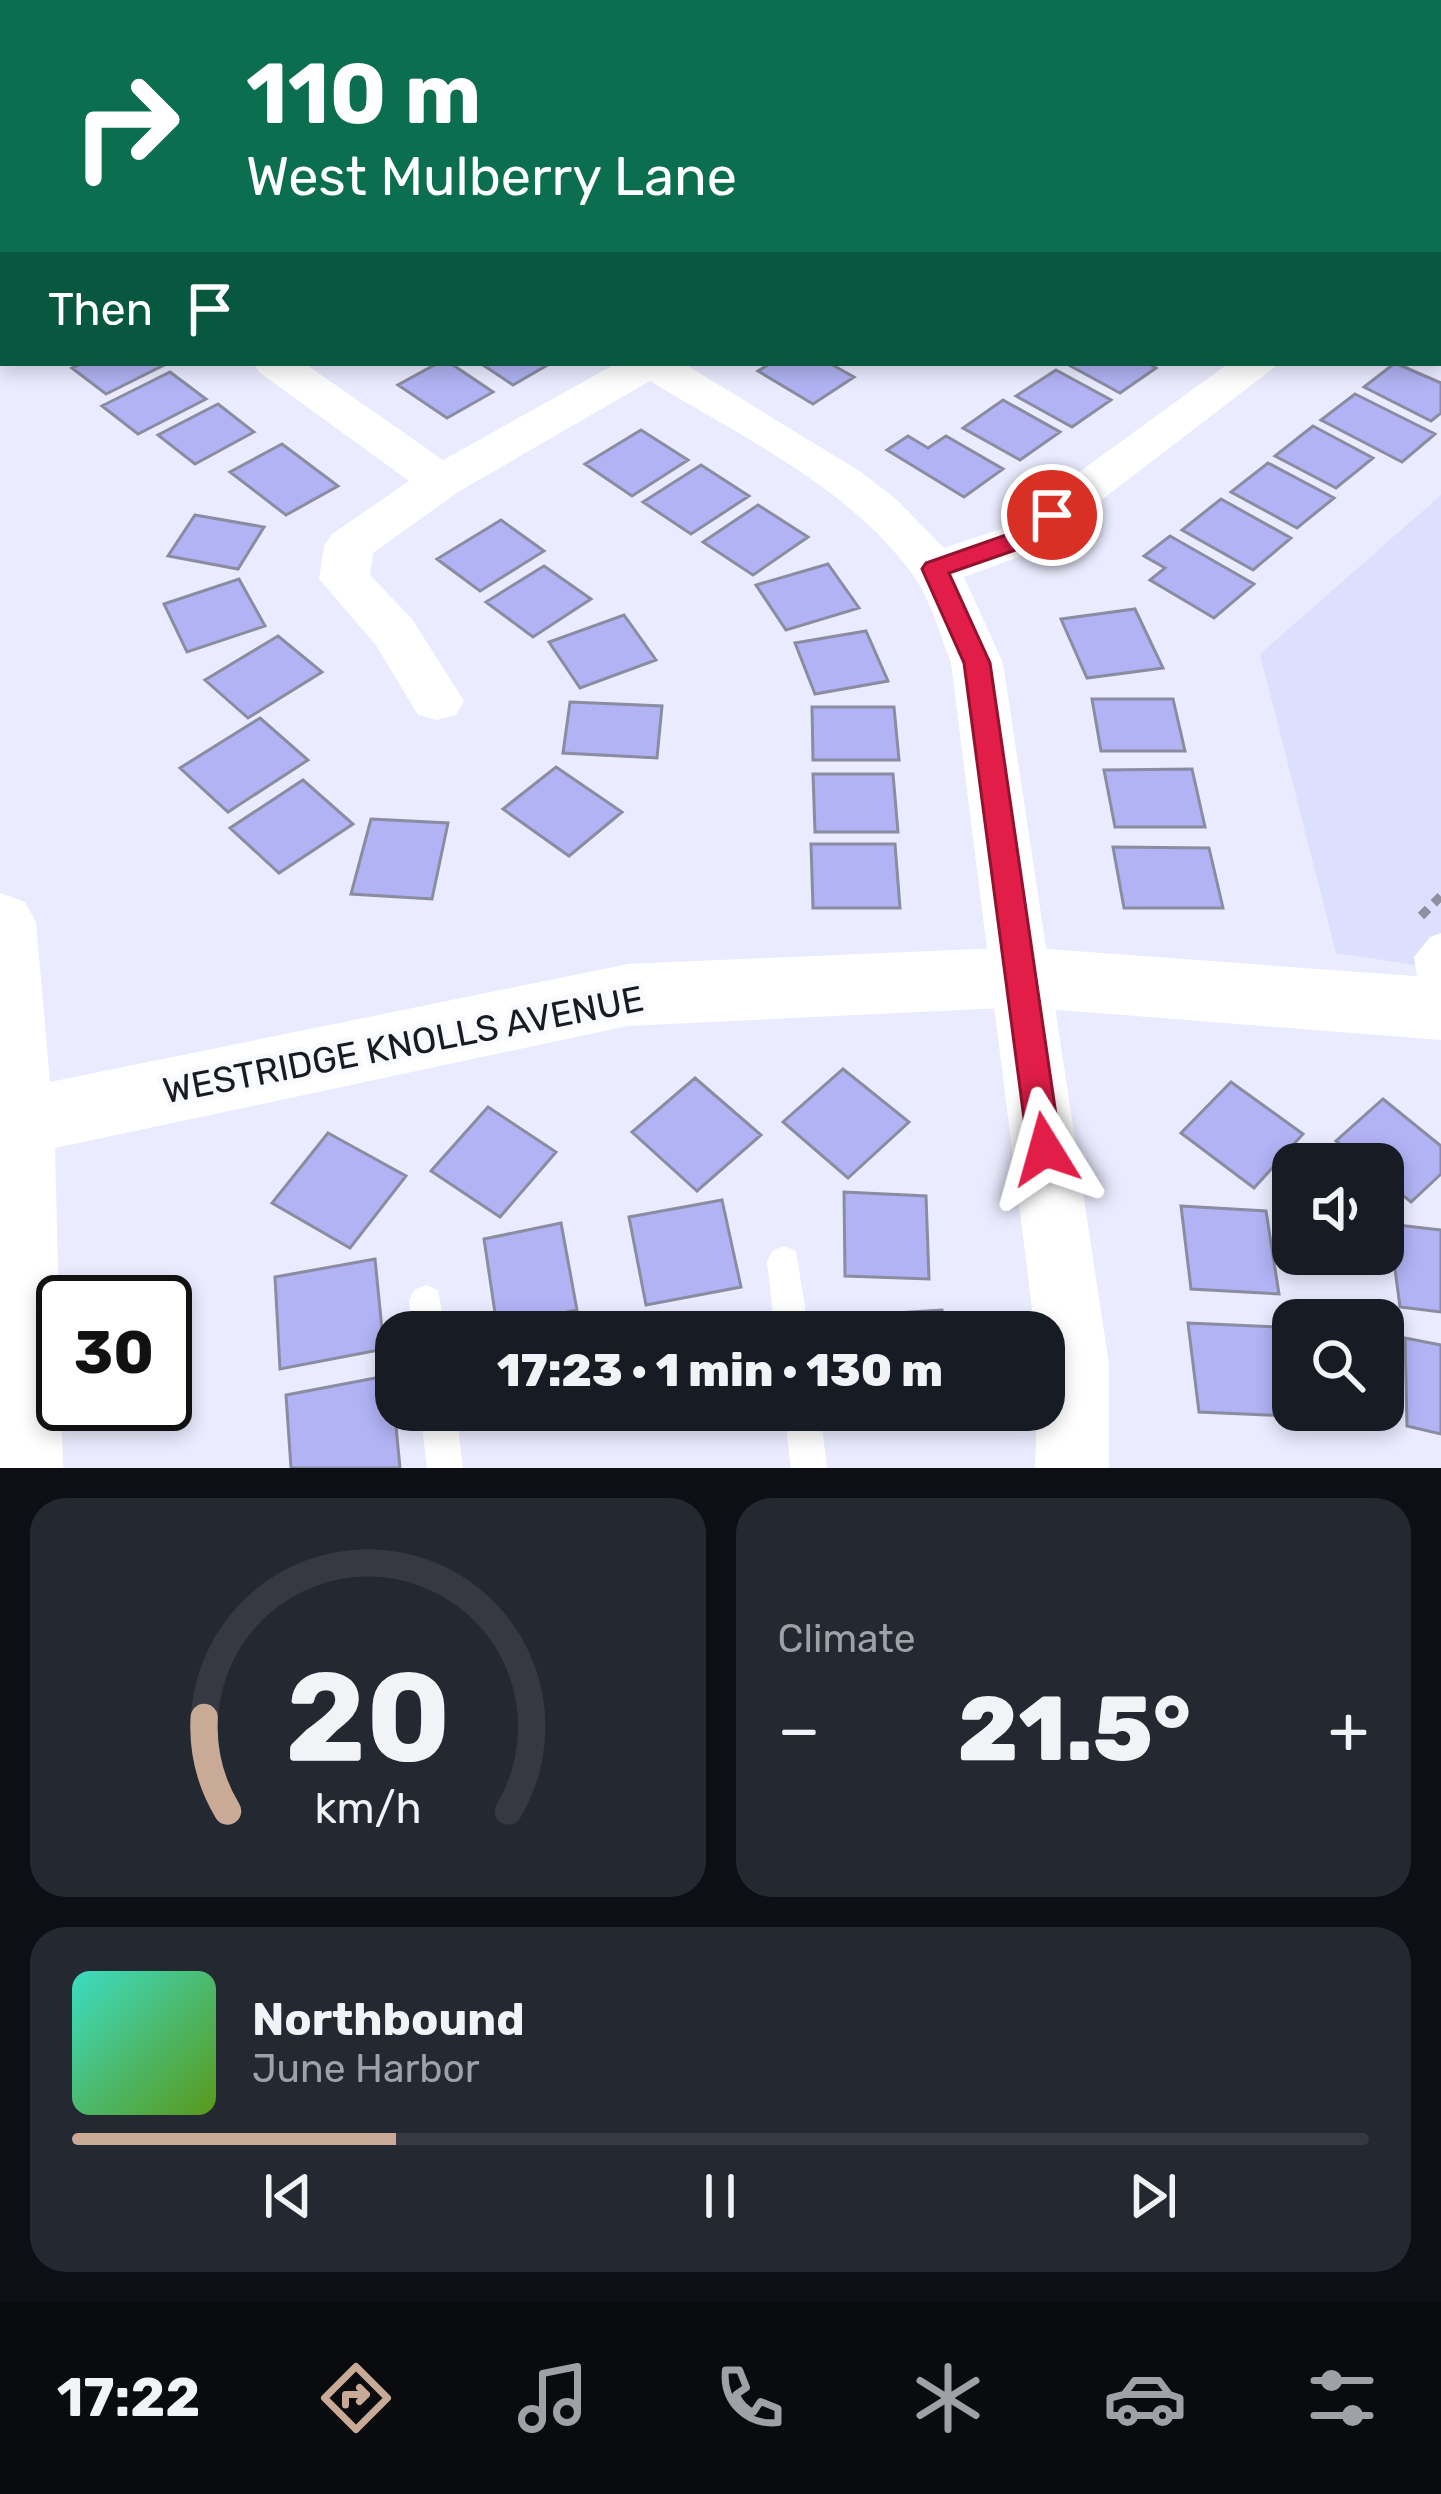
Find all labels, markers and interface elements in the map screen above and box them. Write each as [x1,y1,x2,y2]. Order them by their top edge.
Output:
text: 110 m [246,44,481,144]
icon: right [48,48,204,204]
text: West Mulberry Lane [246,145,737,209]
icon: arrive [177,276,243,342]
text: Then [48,283,153,336]
pin [1001,464,1103,566]
icon: arrive [1019,482,1085,548]
street label: WESTRIDGE KNOLLS AVENUE [159,977,647,1112]
position arrow [982,1086,1108,1212]
map controls [1272,1143,1404,1431]
button: sound [1272,1143,1404,1275]
speed limit sign: 30 [36,1275,192,1431]
button: search [1272,1299,1404,1431]
text: 17:23 · 1 min · 130 m [497,1344,943,1397]
text: Climate [778,1616,916,1662]
text: 20 [285,1643,451,1791]
text: 21.5° [958,1676,1191,1783]
text: − [778,1690,820,1769]
text: + [1328,1690,1369,1769]
text: km/h [314,1782,421,1833]
text: Northbound [252,1993,525,2046]
text: June Harbor [252,2046,480,2092]
icon: previous [255,2163,321,2229]
icon: pause [687,2163,753,2229]
icon: next [1120,2163,1186,2229]
icon: directions [314,2356,398,2440]
icon: music [511,2356,595,2440]
icon: phone [708,2356,792,2440]
icon: climate [906,2356,990,2440]
icon: car [1103,2356,1187,2440]
icon: filters [1300,2356,1384,2440]
text: 17:22 [57,2366,200,2430]

